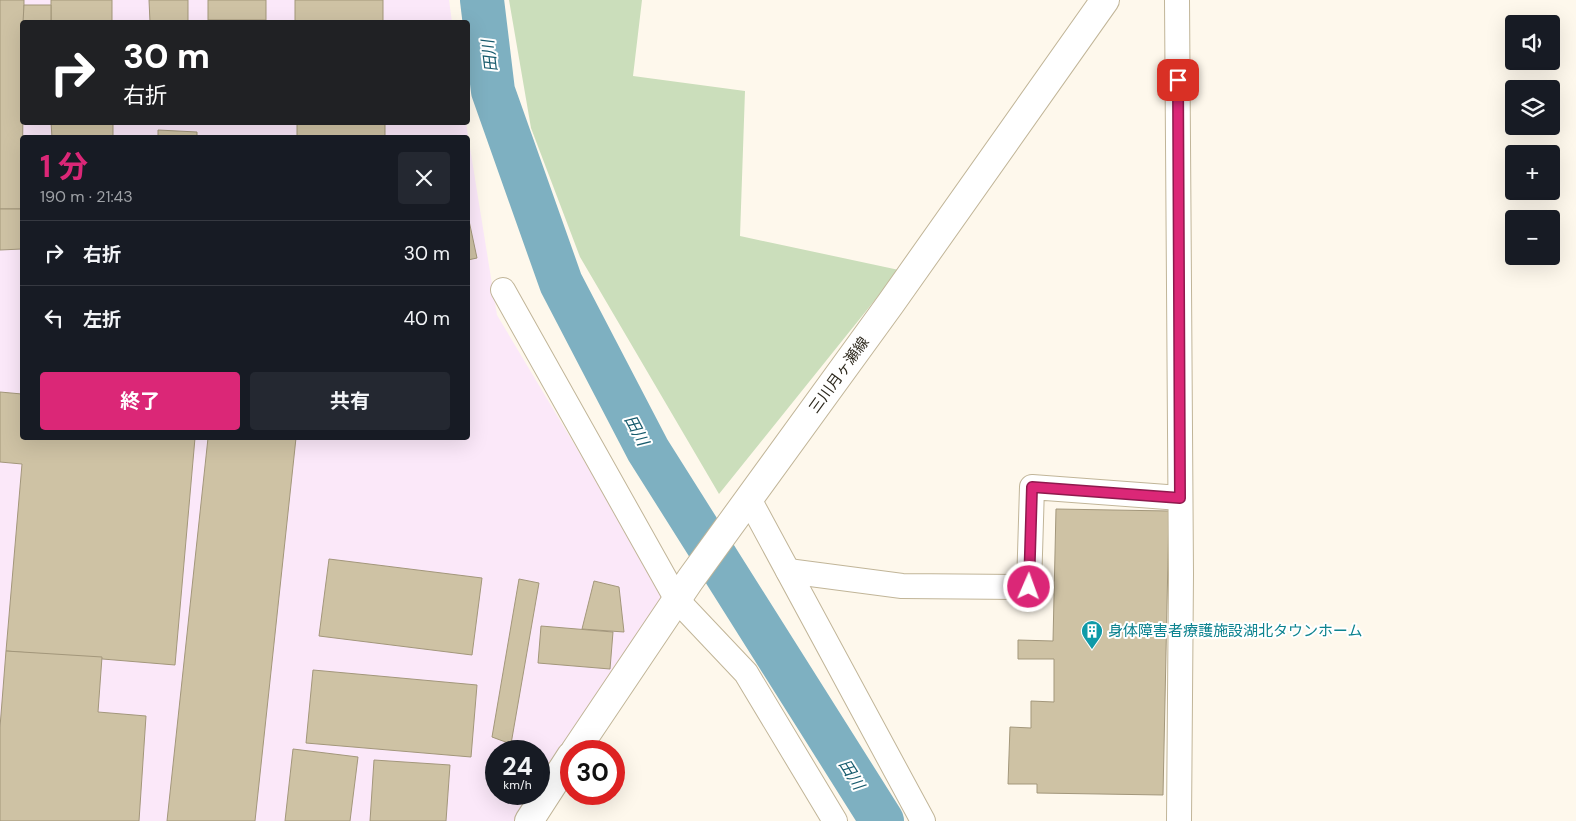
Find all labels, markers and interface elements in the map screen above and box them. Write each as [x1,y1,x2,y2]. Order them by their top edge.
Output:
map controls [1505,15,1560,265]
button: sound [1505,15,1560,70]
text: 30 m [123,33,210,79]
water label: 田川 [477,37,502,73]
icon: right [40,40,105,105]
pin [1157,59,1199,101]
icon: arrive [1164,66,1192,94]
button: layers [1505,80,1560,135]
text: 右折 [123,81,167,110]
button: + [1505,145,1560,200]
text: 1 分 [40,147,88,186]
button: close [398,152,450,204]
text: 190 m · 21:43 [40,186,133,207]
button: − [1505,210,1560,265]
icon: right [40,239,68,267]
text: 30 m [404,241,450,266]
text: 右折 [83,242,121,267]
icon: left [40,304,68,332]
text: 40 m [403,306,450,331]
text: 左折 [83,307,121,332]
street label: 三川月ヶ瀬線 [804,333,874,417]
button: 終了 [40,372,240,430]
button: 共有 [250,372,450,430]
water label: 田川 [620,411,654,451]
position arrow [1002,560,1054,612]
building icon: 身体障害者療護施設湖北タウンホーム [1080,619,1104,650]
place label: 身体障害者療護施設湖北タウンホーム [1108,621,1363,641]
speed limit sign: 30 [560,740,625,805]
text: 24 [502,750,533,783]
water label: 田川 [834,755,870,795]
text: km/h [503,777,532,793]

